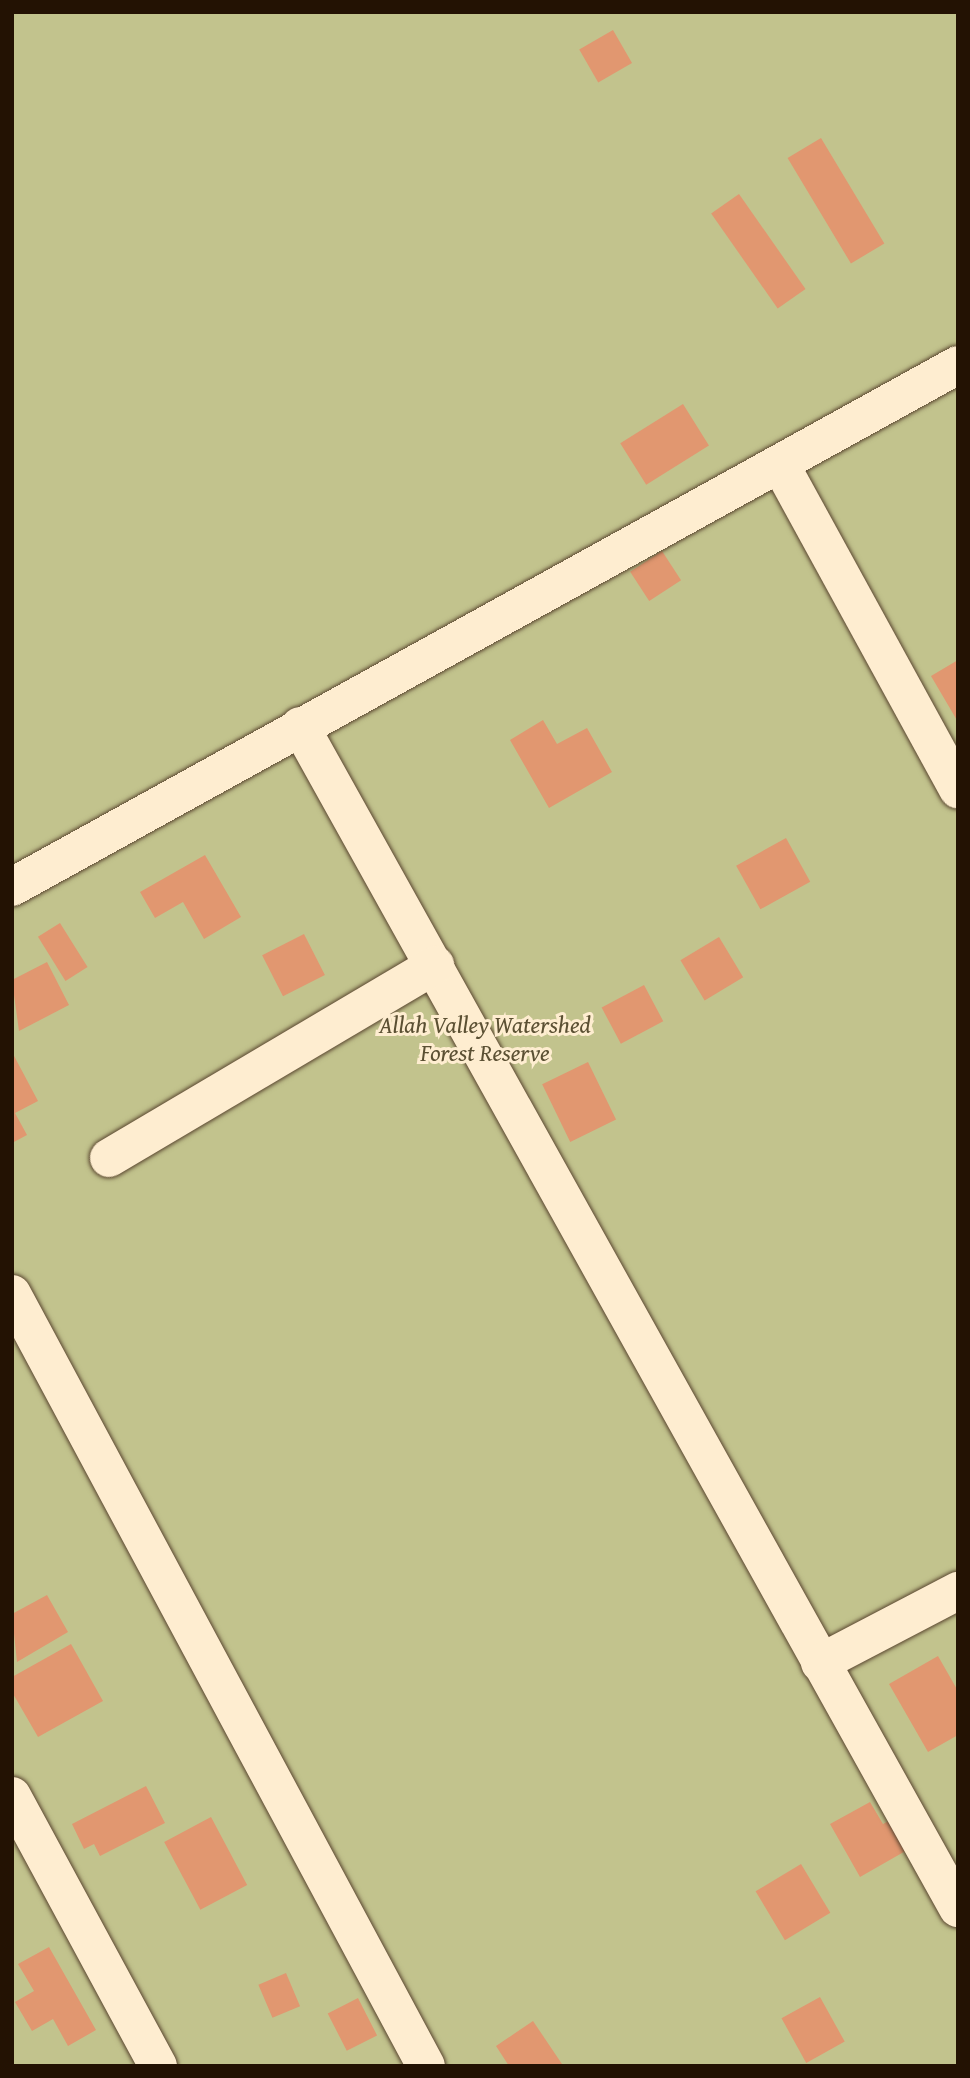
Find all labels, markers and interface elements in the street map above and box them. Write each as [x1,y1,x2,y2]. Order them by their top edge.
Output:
park label: Allah Valley Watershed Forest Reserve [379,1011,591,1067]

